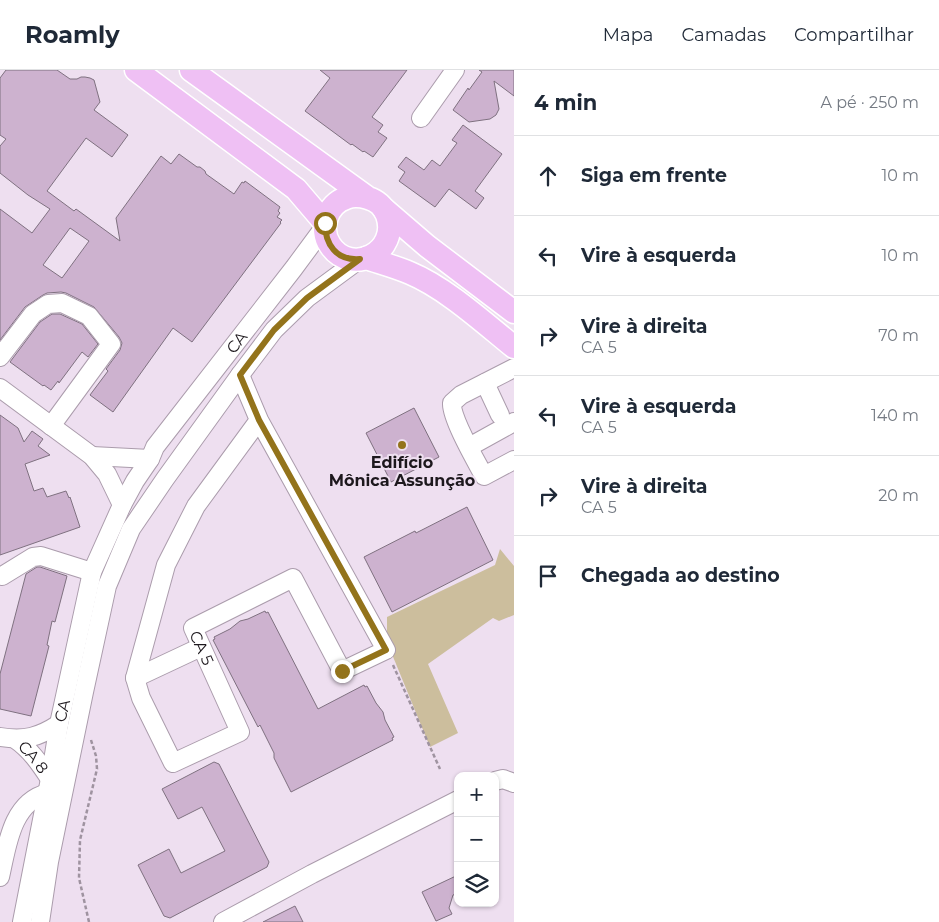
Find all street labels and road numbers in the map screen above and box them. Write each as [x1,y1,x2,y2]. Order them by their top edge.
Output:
street label: CA [222,327,252,357]
street label: CA 5 [185,628,218,668]
street label: CA [51,697,74,724]
street label: CA 8 [14,737,52,777]

